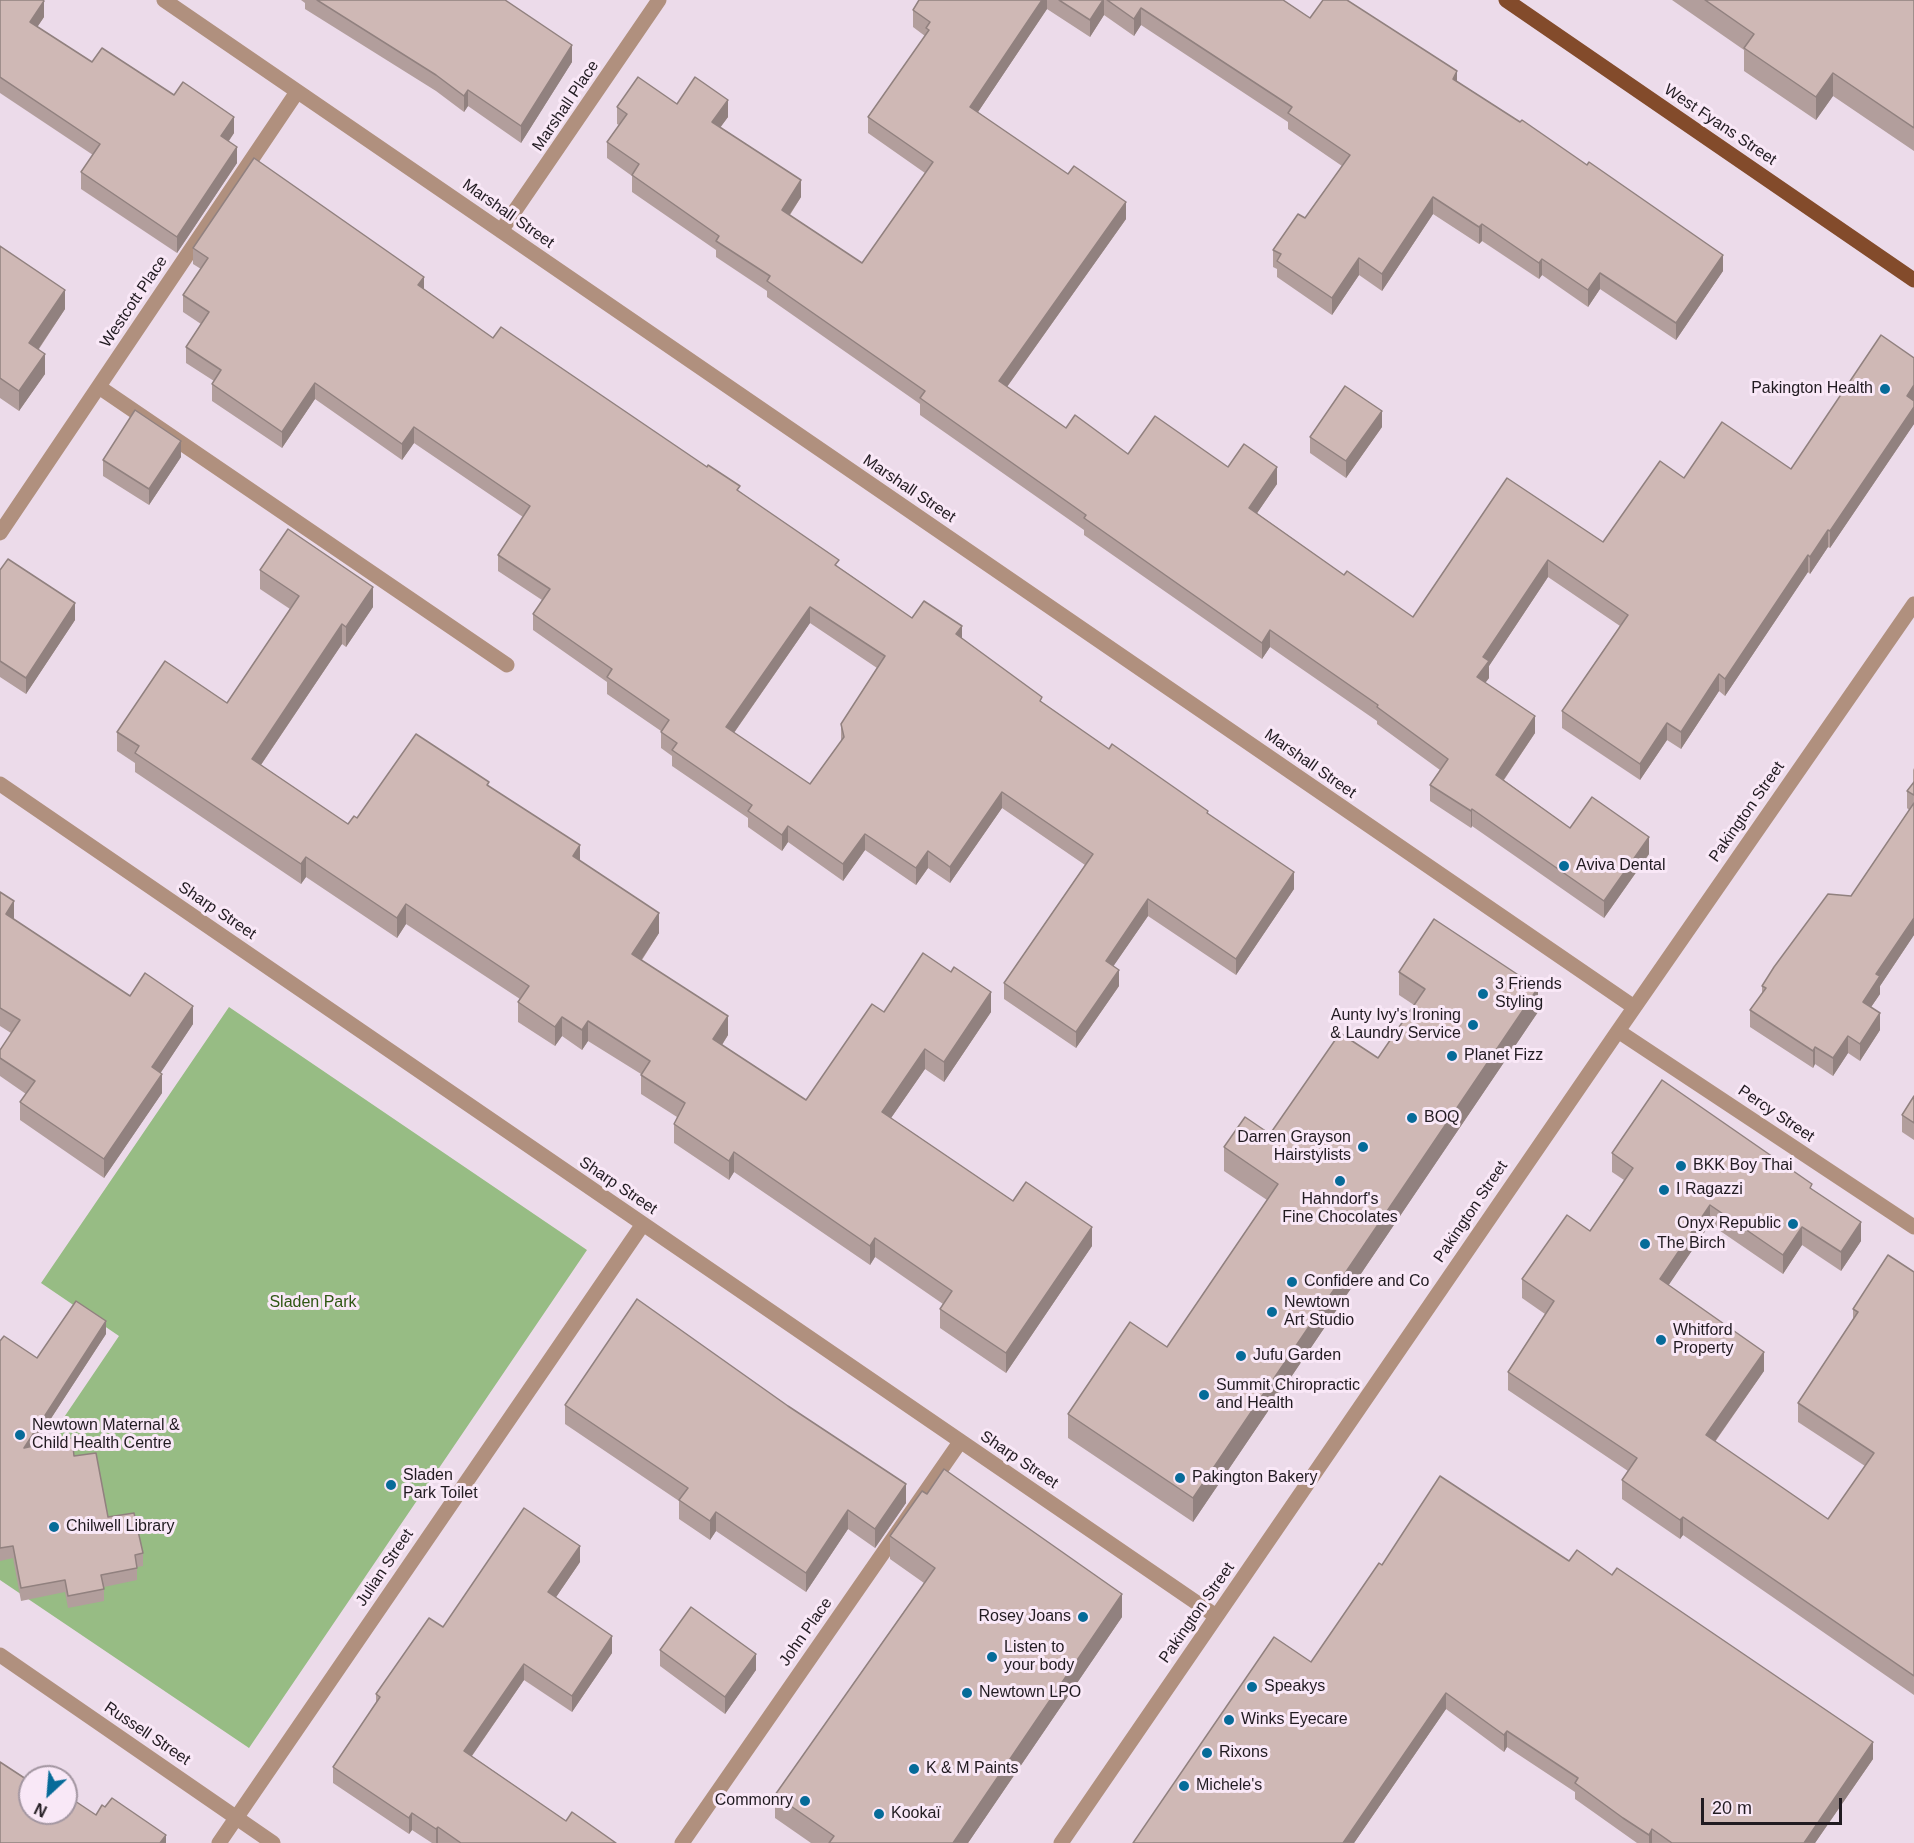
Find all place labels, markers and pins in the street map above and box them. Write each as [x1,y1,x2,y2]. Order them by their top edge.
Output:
place label: Pakington Health [1751,379,1873,399]
marker: Pakington Health [1878,382,1892,396]
place label: Aviva Dental [1576,856,1666,876]
marker: Aviva Dental [1557,859,1571,873]
place label: 3 Friends Styling [1495,975,1562,1013]
marker: 3 Friends Styling [1476,987,1490,1001]
place label: Aunty Ivy's Ironing & Laundry Service [1330,1006,1461,1044]
marker: Aunty Ivy's Ironing & Laundry Service [1466,1018,1480,1032]
place label: Planet Fizz [1464,1046,1543,1066]
marker: Planet Fizz [1445,1049,1459,1063]
place label: BOQ [1424,1108,1460,1128]
marker: BOQ [1405,1111,1419,1125]
place label: Darren Grayson Hairstylists [1237,1128,1351,1166]
marker: Darren Grayson Hairstylists [1356,1140,1370,1154]
place label: BKK Boy Thai [1693,1156,1793,1176]
marker: BKK Boy Thai [1674,1159,1688,1173]
marker: Hahndorf's Fine Chocolates [1333,1174,1347,1188]
place label: I Ragazzi [1676,1180,1743,1200]
marker: I Ragazzi [1657,1183,1671,1197]
place label: Hahndorf's Fine Chocolates [1282,1190,1398,1228]
place label: Onyx Republic [1677,1214,1781,1234]
marker: Onyx Republic [1786,1217,1800,1231]
place label: The Birch [1657,1234,1725,1254]
marker: The Birch [1638,1237,1652,1251]
place label: Confidere and Co [1304,1272,1429,1292]
marker: Confidere and Co [1285,1275,1299,1289]
place label: Newtown Art Studio [1284,1293,1354,1331]
marker: Newtown Art Studio [1265,1305,1279,1319]
place label: Whitford Property [1673,1321,1733,1359]
marker: Whitford Property [1654,1333,1668,1347]
place label: Jufu Garden [1253,1346,1341,1366]
marker: Jufu Garden [1234,1349,1248,1363]
place label: Summit Chiropractic and Health [1216,1376,1360,1414]
marker: Summit Chiropractic and Health [1197,1388,1211,1402]
place label: Newtown Maternal & Child Health Centre [32,1416,180,1454]
marker: Newtown Maternal & Child Health Centre [13,1428,27,1442]
place label: Sladen Park Toilet [403,1466,478,1504]
place label: Pakington Bakery [1192,1468,1317,1488]
marker: Pakington Bakery [1173,1471,1187,1485]
marker: Sladen Park Toilet [384,1478,398,1492]
place label: Chilwell Library [66,1517,174,1537]
marker: Chilwell Library [47,1520,61,1534]
place label: Rosey Joans [979,1607,1071,1627]
marker: Rosey Joans [1076,1610,1090,1624]
place label: Listen to your body [1004,1638,1074,1676]
marker: Listen to your body [985,1650,999,1664]
place label: Speakys [1264,1677,1325,1697]
marker: Speakys [1245,1680,1259,1694]
place label: Newtown LPO [979,1683,1081,1703]
marker: Newtown LPO [960,1686,974,1700]
place label: Winks Eyecare [1241,1710,1348,1730]
marker: Winks Eyecare [1222,1713,1236,1727]
place label: Rixons [1219,1743,1268,1763]
marker: Rixons [1200,1746,1214,1760]
place label: K & M Paints [926,1759,1018,1779]
marker: K & M Paints [907,1762,921,1776]
place label: Michele's [1196,1776,1262,1796]
marker: Michele's [1177,1779,1191,1793]
place label: Commonry [715,1791,793,1811]
marker: Commonry [798,1794,812,1808]
place label: Kookaï [891,1804,941,1824]
marker: Kookaï [872,1807,886,1821]

